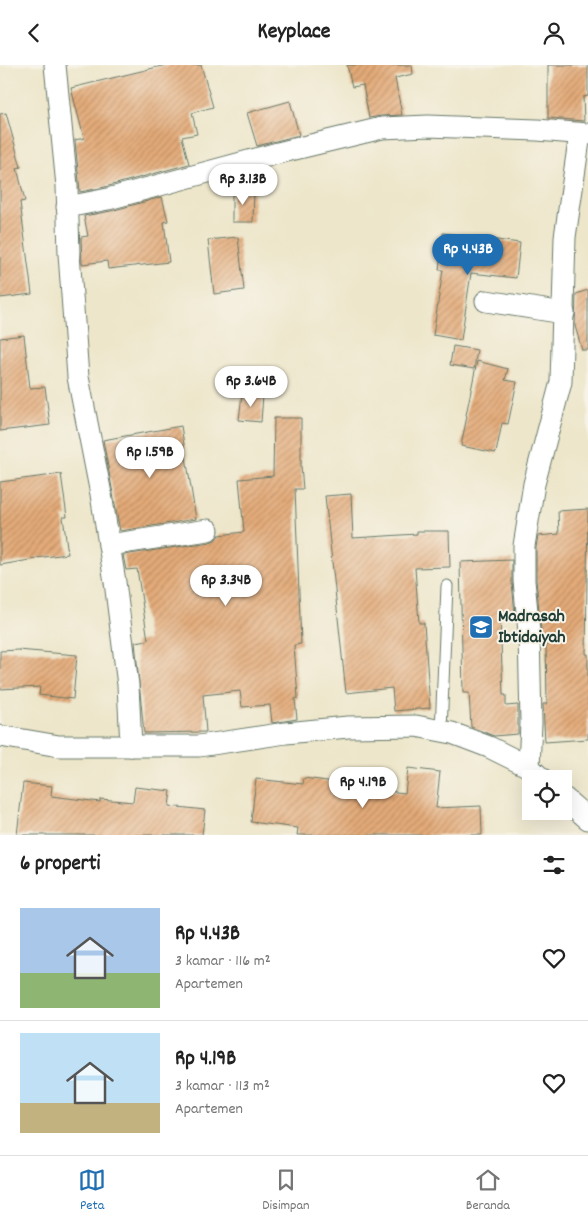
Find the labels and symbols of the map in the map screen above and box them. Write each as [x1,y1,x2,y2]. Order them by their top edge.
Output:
pin: Rp 3.13B [191,163,295,206]
pin: Rp 4.43B [416,233,520,276]
pin: Rp 3.64B [199,365,303,408]
pin: Rp 1.59B [98,437,202,479]
pin: Rp 3.34B [174,565,278,607]
place label: Madrasah Ibtidaiyah [498,605,565,651]
school or university icon: Madrasah Ibtidaiyah [468,614,494,640]
pin: Rp 4.19B [311,767,415,809]

